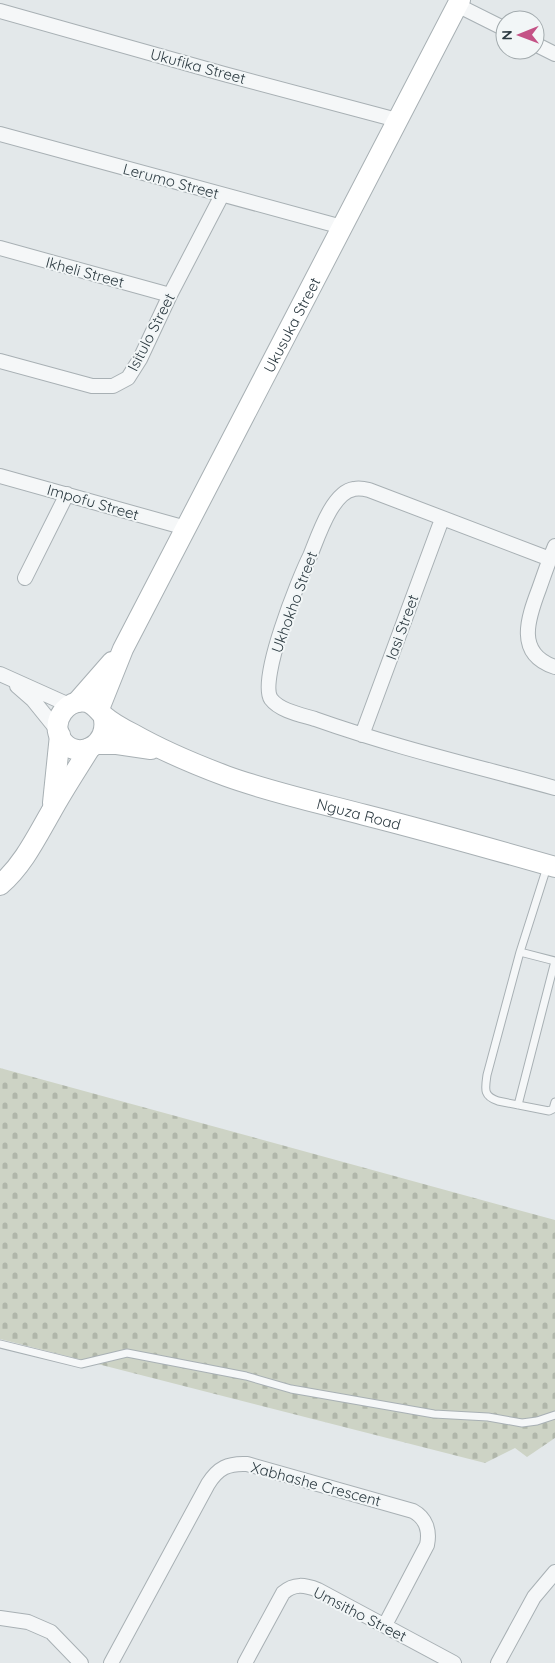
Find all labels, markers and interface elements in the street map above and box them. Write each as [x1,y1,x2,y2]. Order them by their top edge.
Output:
north arrow [495,10,545,60]
text: N [498,30,516,41]
street label: Ukufika Street [148,44,248,88]
street label: Lerumo Street [121,159,221,203]
street label: Ikheli Street [44,252,126,292]
street label: Ukusuka Street [259,274,324,376]
street label: Isitulo Street [123,290,179,374]
street label: Impofu Street [45,480,141,524]
street label: Ukhokho Street [267,549,321,655]
street label: Iasi Street [381,592,423,662]
street label: Nguza Road [315,794,403,833]
street label: Xabhashe Crescent [249,1458,383,1510]
street label: Umsitho Street [310,1582,410,1646]

